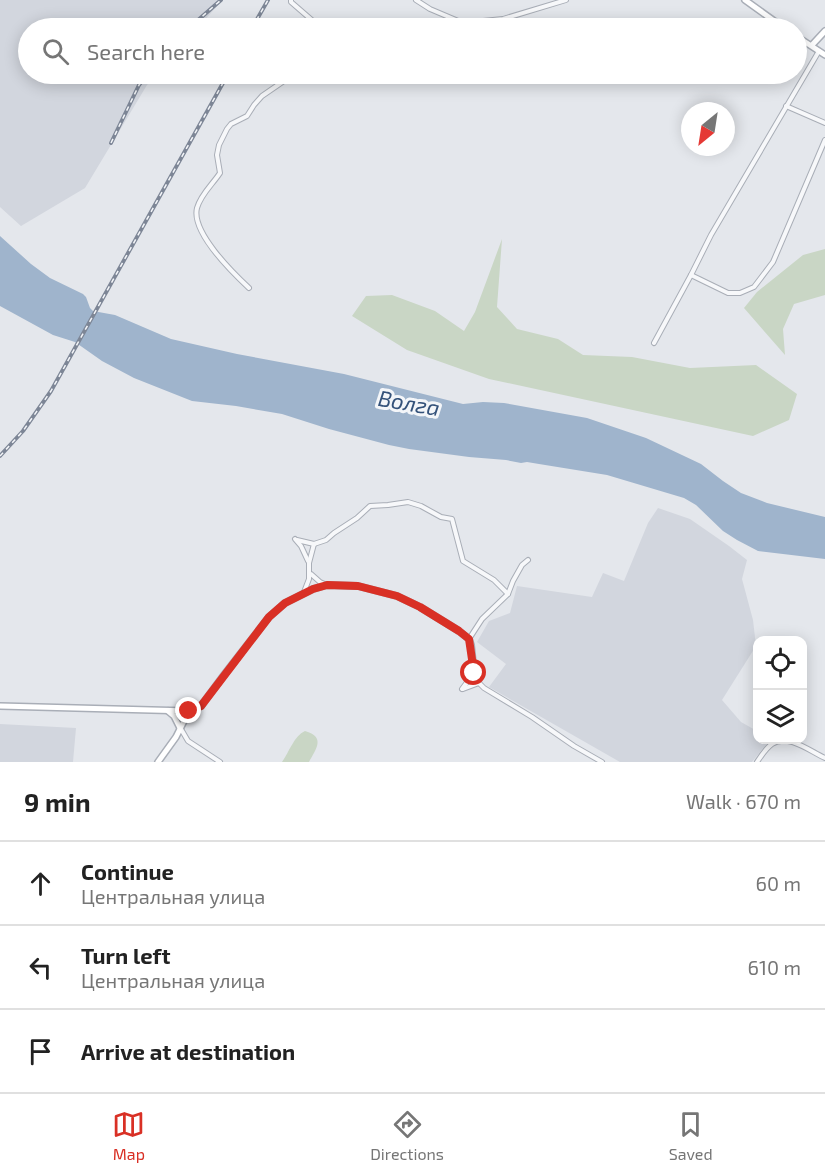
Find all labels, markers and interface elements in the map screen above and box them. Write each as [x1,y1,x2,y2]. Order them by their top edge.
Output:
search box [18,18,807,84]
icon: search [39,35,72,68]
text: Search here [87,38,205,64]
north arrow [681,102,735,156]
water label: Волга [376,384,442,420]
map controls [753,636,807,744]
button: locate [753,636,807,690]
route start [460,659,486,685]
button: layers [753,690,807,744]
route end [175,697,201,723]
text: 9 min [24,786,91,817]
text: Walk · 670 m [686,789,801,813]
text: Continue [81,858,174,884]
icon: ahead [24,867,57,900]
text: 60 m [756,871,801,895]
text: Центральная улица [81,884,265,908]
text: Turn left [81,942,170,968]
icon: left [24,951,57,984]
text: 610 m [748,955,801,979]
text: Центральная улица [81,968,265,992]
icon: arrive [24,1035,57,1068]
text: Arrive at destination [81,1038,295,1064]
tab: Map [112,1108,145,1163]
tab: Directions [370,1108,444,1163]
tab: Saved [669,1108,713,1163]

